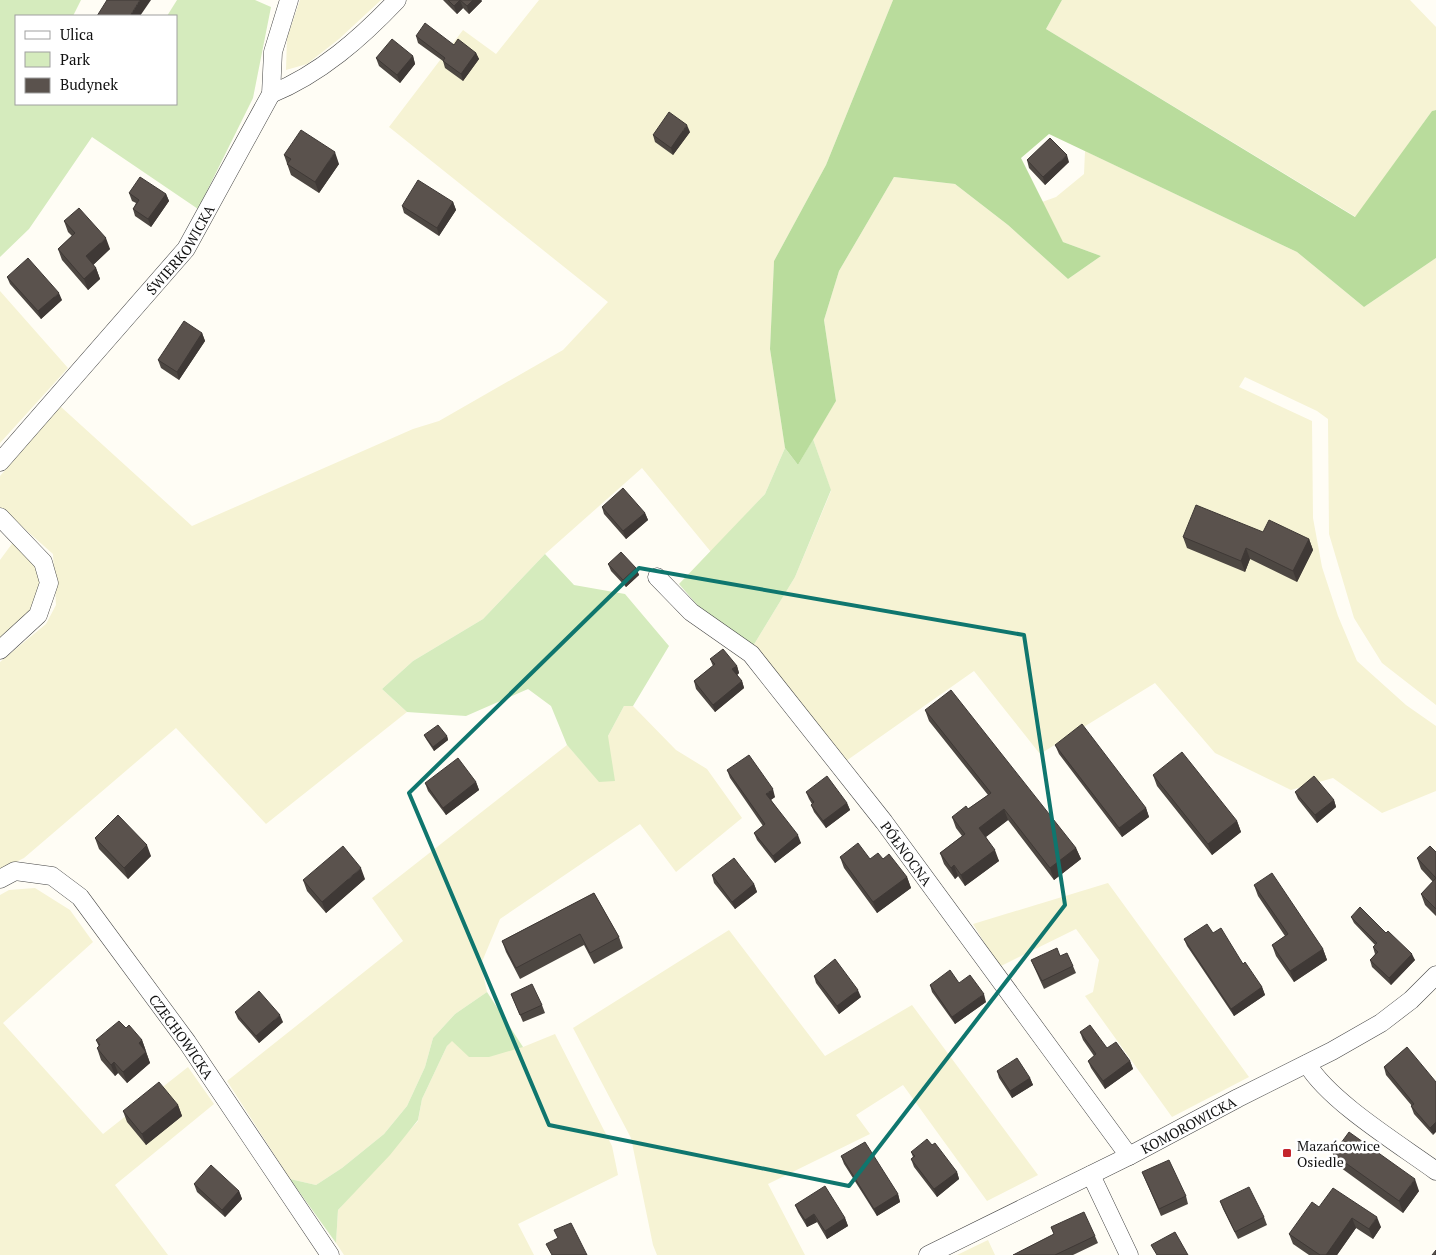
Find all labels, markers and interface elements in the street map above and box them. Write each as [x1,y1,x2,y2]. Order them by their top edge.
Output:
legend [15,15,178,105]
text: Ulica [60,24,94,44]
text: Park [60,49,90,69]
text: Budynek [60,74,118,94]
street label: ŚWIERKOWICKA [141,201,218,298]
street label: PÓŁNOCNA [877,817,937,890]
street label: CZECHOWICKA [145,990,219,1083]
street label: KOMOROWICKA [1137,1091,1239,1158]
place label: Mazańcowice Osiedle [1297,1136,1380,1171]
marker: Mazańcowice Osiedle [1281,1147,1293,1159]

